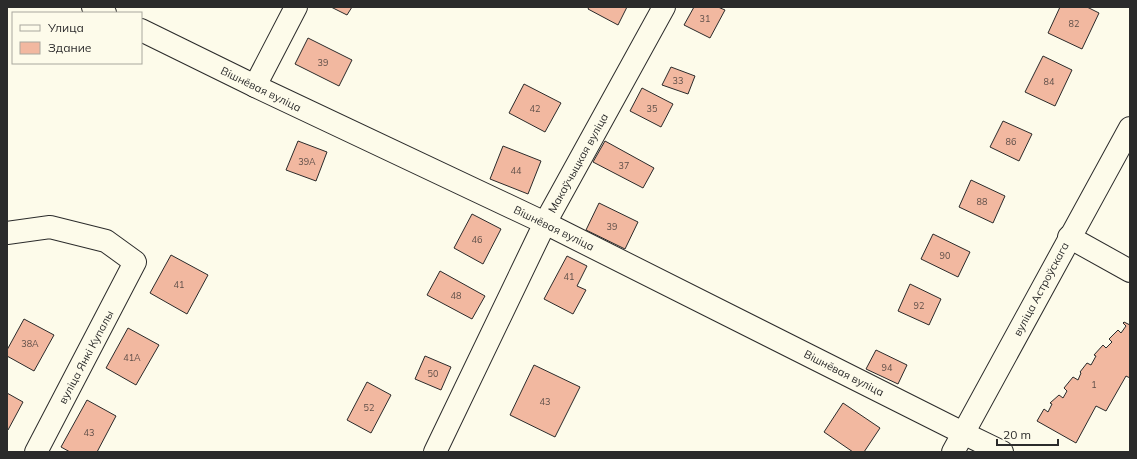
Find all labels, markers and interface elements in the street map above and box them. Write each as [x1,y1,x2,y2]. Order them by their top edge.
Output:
legend [12,12,142,64]
house number: 31 [700,13,710,24]
house number: 82 [1069,18,1079,29]
text: Улица [47,20,84,35]
text: Здание [48,40,92,55]
house number: 39 [318,57,328,68]
street label: Вішнёвая вуліца [218,63,304,115]
house number: 33 [673,75,683,86]
house number: 84 [1044,76,1055,87]
house number: 42 [530,103,540,114]
house number: 35 [647,103,658,114]
street label: Макаўчыцкая вуліца [545,111,611,215]
house number: 86 [1006,136,1016,147]
house number: 39А [298,156,316,167]
house number: 37 [619,160,629,171]
house number: 44 [511,165,522,176]
house number: 88 [977,196,987,207]
street label: Вішнёвая вуліца [511,202,597,254]
house number: 39 [607,221,617,232]
house number: 46 [472,234,482,245]
street label: вуліца Астроўскага [1010,240,1072,338]
house number: 90 [940,250,950,261]
house number: 41 [564,271,574,282]
house number: 41 [174,279,184,290]
house number: 48 [451,290,461,301]
house number: 92 [914,300,924,311]
street label: вуліца Янкі Купалы [55,308,117,406]
house number: 38А [21,338,39,349]
street label: Вішнёвая вуліца [802,347,886,399]
house number: 41А [123,352,141,363]
house number: 94 [882,362,893,373]
house number: 50 [428,368,438,379]
house number: 1 [1091,379,1097,390]
house number: 43 [540,396,550,407]
house number: 52 [364,402,374,413]
scale bar [997,421,1058,447]
house number: 43 [84,427,94,438]
text: 20 m [1003,427,1031,442]

